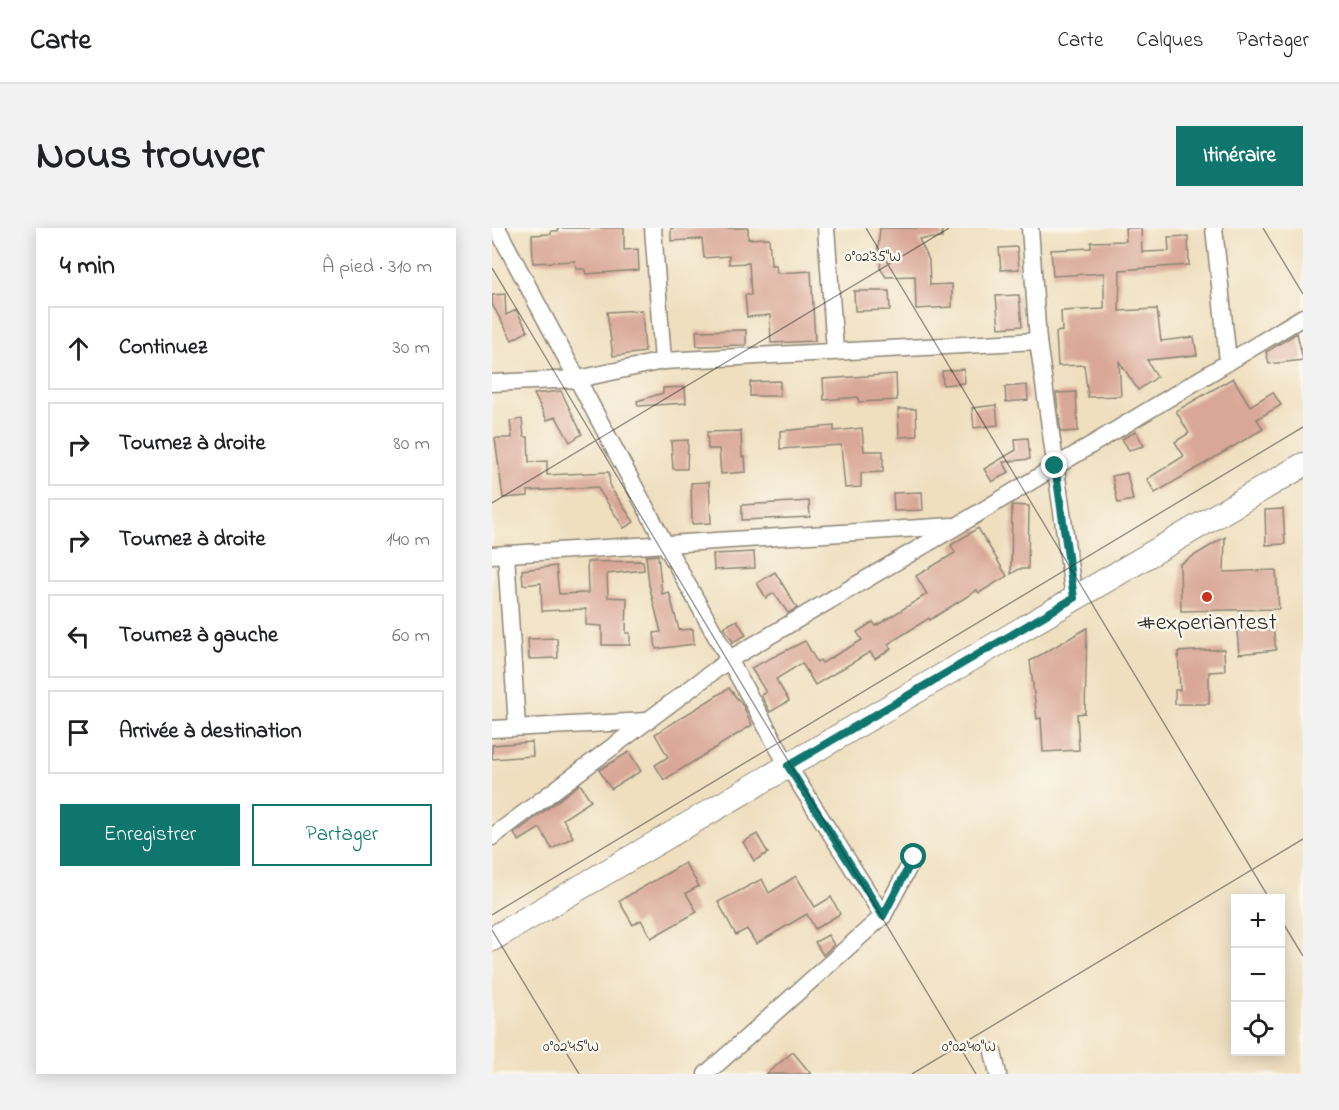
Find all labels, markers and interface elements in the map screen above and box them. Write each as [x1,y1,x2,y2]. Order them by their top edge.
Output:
text: Carte [30,21,91,62]
text: Carte [1057,26,1103,56]
text: Calques [1136,26,1203,56]
text: Partager [1236,26,1309,56]
text: Nous trouver [36,126,264,187]
button: Itinéraire [1176,126,1303,186]
text: 0°02'35"W [845,246,901,268]
text: 4 min [60,248,115,286]
text: À pied · 310 m [322,253,432,282]
icon: ahead [62,332,95,365]
text: Continuez [119,332,207,364]
text: 30 m [393,334,430,363]
icon: right [62,428,95,461]
text: Tournez à droite [119,428,265,460]
text: 80 m [393,430,430,459]
route end [1041,452,1067,478]
icon: right [62,524,95,557]
text: Tournez à droite [119,524,265,556]
text: 140 m [386,526,430,555]
marker: #experiantest [1200,590,1214,604]
place label: #experiantest [1137,606,1277,641]
icon: left [62,620,95,653]
text: Tournez à gauche [119,620,278,652]
text: 60 m [392,622,430,651]
icon: arrive [62,716,95,749]
text: Arrivée à destination [119,716,302,748]
button: Enregistrer [60,804,240,866]
button: Partager [252,804,432,866]
route start [900,843,926,869]
map controls [1231,894,1285,1056]
button: + [1231,894,1285,948]
button: − [1231,948,1285,1002]
button: locate [1231,1002,1285,1056]
text: 0°02'45"W [543,1036,599,1058]
text: 0°02'40"W [942,1036,996,1058]

